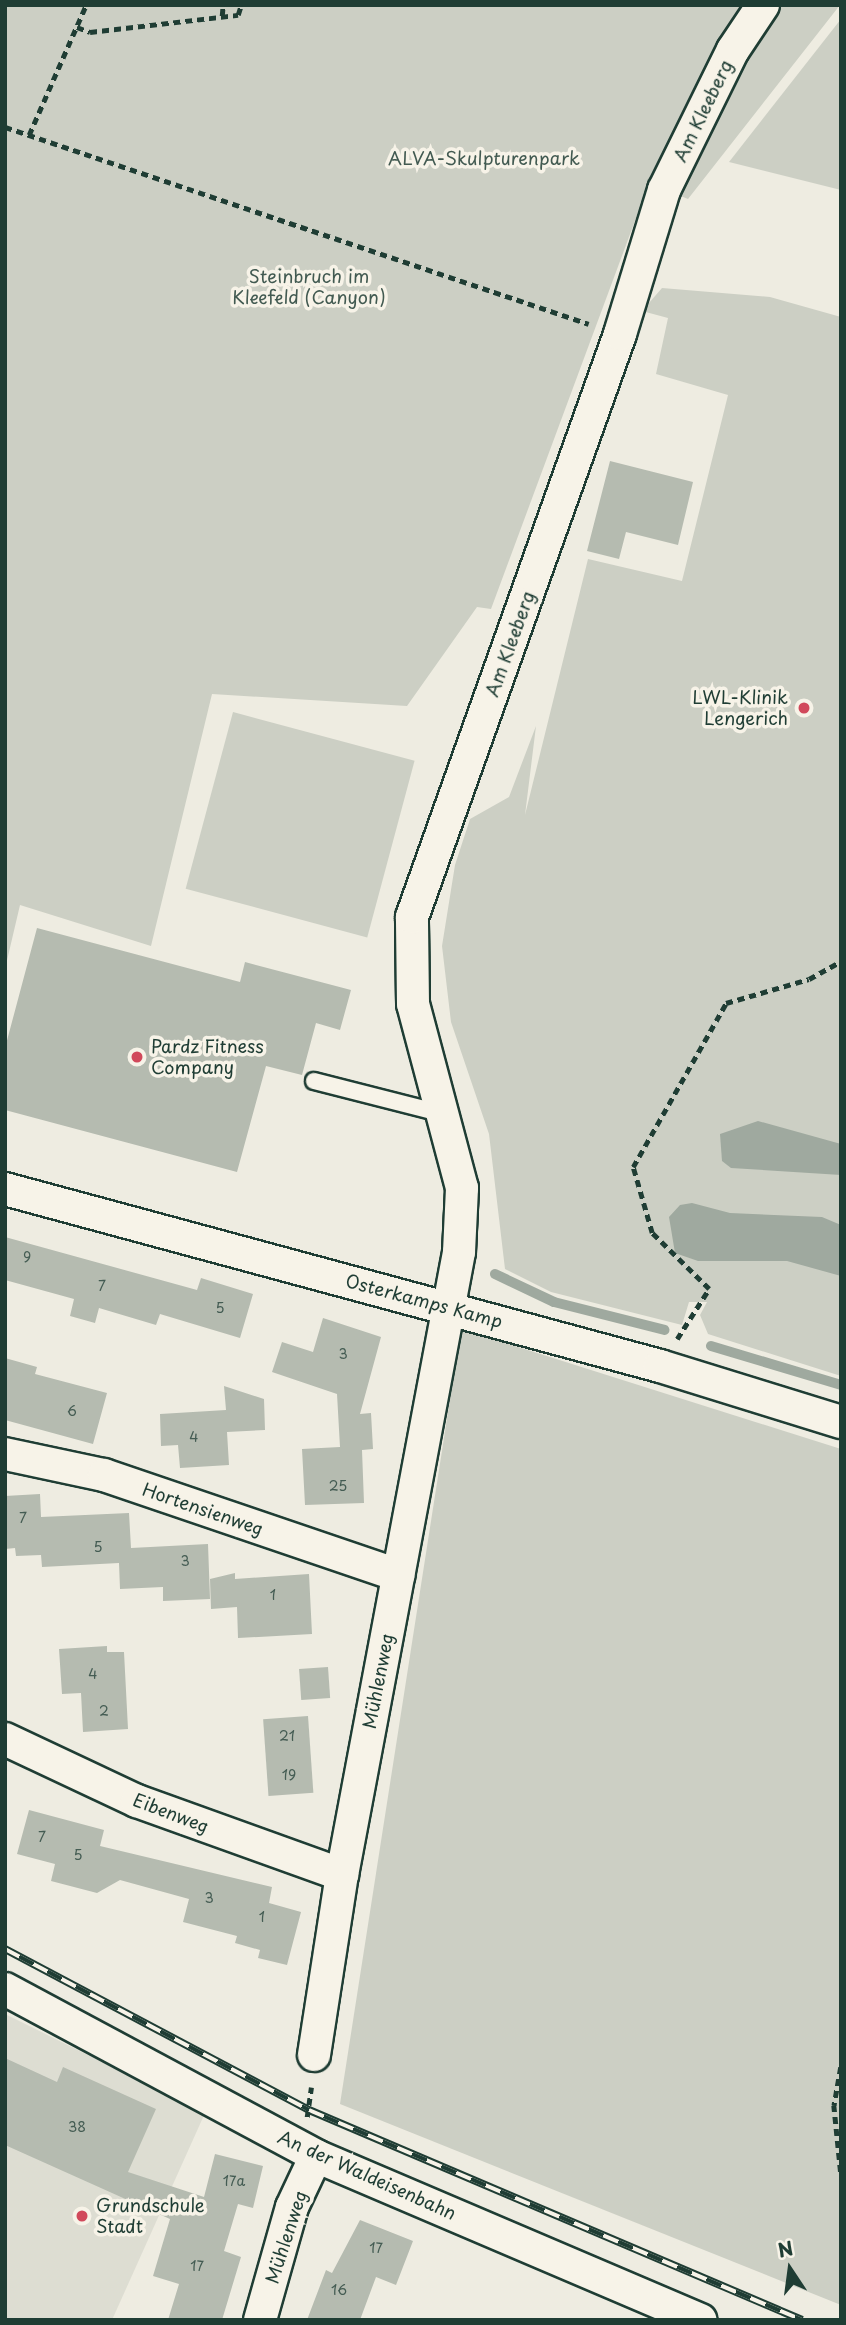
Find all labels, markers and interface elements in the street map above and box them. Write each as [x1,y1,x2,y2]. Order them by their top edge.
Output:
street label: Am Kleeberg [669,57,737,165]
park label: ALVA-Skulpturenpark [388,147,580,169]
park label: Steinbruch im Kleefeld (Canyon) [232,266,386,308]
street label: Am Kleeberg [481,588,539,700]
place label: LWL-Klinik Lengerich [692,687,788,730]
marker: LWL-Klinik Lengerich [794,698,814,718]
place label: Pardz Fitness Company [151,1036,264,1078]
marker: Pardz Fitness Company [129,1049,145,1065]
house number: 9 [23,1249,31,1265]
street label: Osterkamps Kamp [343,1270,505,1332]
house number: 7 [98,1278,106,1294]
house number: 5 [215,1300,225,1316]
house number: 3 [338,1346,348,1362]
house number: 6 [67,1403,77,1419]
house number: 4 [189,1429,199,1445]
street label: Hortensienweg [140,1478,266,1540]
house number: 25 [329,1478,347,1494]
house number: 7 [19,1510,27,1526]
house number: 5 [93,1539,103,1555]
house number: 3 [180,1553,190,1569]
house number: 1 [270,1587,276,1603]
street label: Mühlenweg [358,1632,398,1730]
house number: 4 [88,1666,98,1682]
house number: 2 [99,1703,109,1719]
house number: 21 [279,1728,295,1744]
house number: 19 [282,1767,296,1783]
street label: Eibenweg [130,1789,212,1837]
house number: 7 [38,1829,46,1845]
house number: 5 [73,1847,83,1863]
house number: 3 [204,1890,214,1906]
house number: 1 [259,1909,265,1925]
house number: 38 [68,2119,86,2135]
street label: An der Waldeisenbahn [274,2126,460,2224]
house number: 17a [223,2173,245,2189]
street label: Mühlenweg [261,2188,311,2286]
place label: Grundschule Stadt [96,2195,205,2238]
marker: Grundschule Stadt [74,2208,90,2224]
text: N [775,2233,796,2264]
north arrow [755,2234,825,2304]
house number: 17 [369,2240,383,2256]
house number: 17 [190,2258,204,2274]
house number: 16 [331,2282,347,2298]

